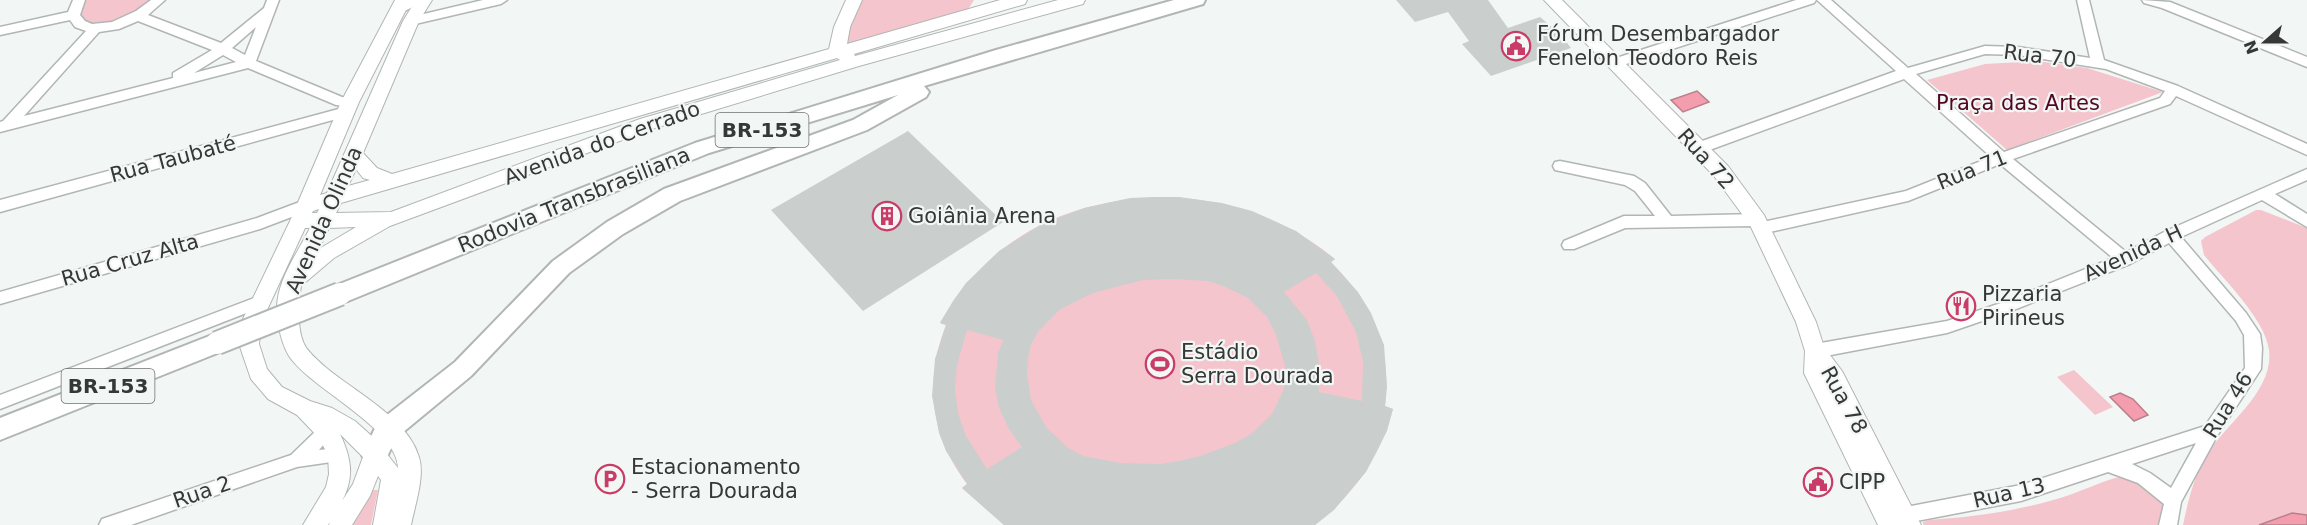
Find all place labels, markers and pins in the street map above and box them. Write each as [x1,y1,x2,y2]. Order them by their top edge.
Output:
place label: Fórum Desembargador Fenelon Teodoro Reis [1537,22,1780,70]
public building icon: Fórum Desembargador Fenelon Teodoro Reis [1500,30,1532,62]
building icon: Goiânia Arena [871,200,903,232]
place label: Goiânia Arena [908,204,1056,228]
place label: Pizzaria Pirineus [1982,282,2065,330]
restaurant icon: Pizzaria Pirineus [1945,290,1977,322]
place label: Estádio Serra Dourada [1181,340,1334,388]
sports icon: Estádio Serra Dourada [1144,348,1176,380]
place label: Estacionamento - Serra Dourada [631,455,801,503]
parking icon: Estacionamento - Serra Dourada [594,463,626,495]
public building icon: CIPP [1802,466,1834,498]
place label: CIPP [1839,470,1885,494]

